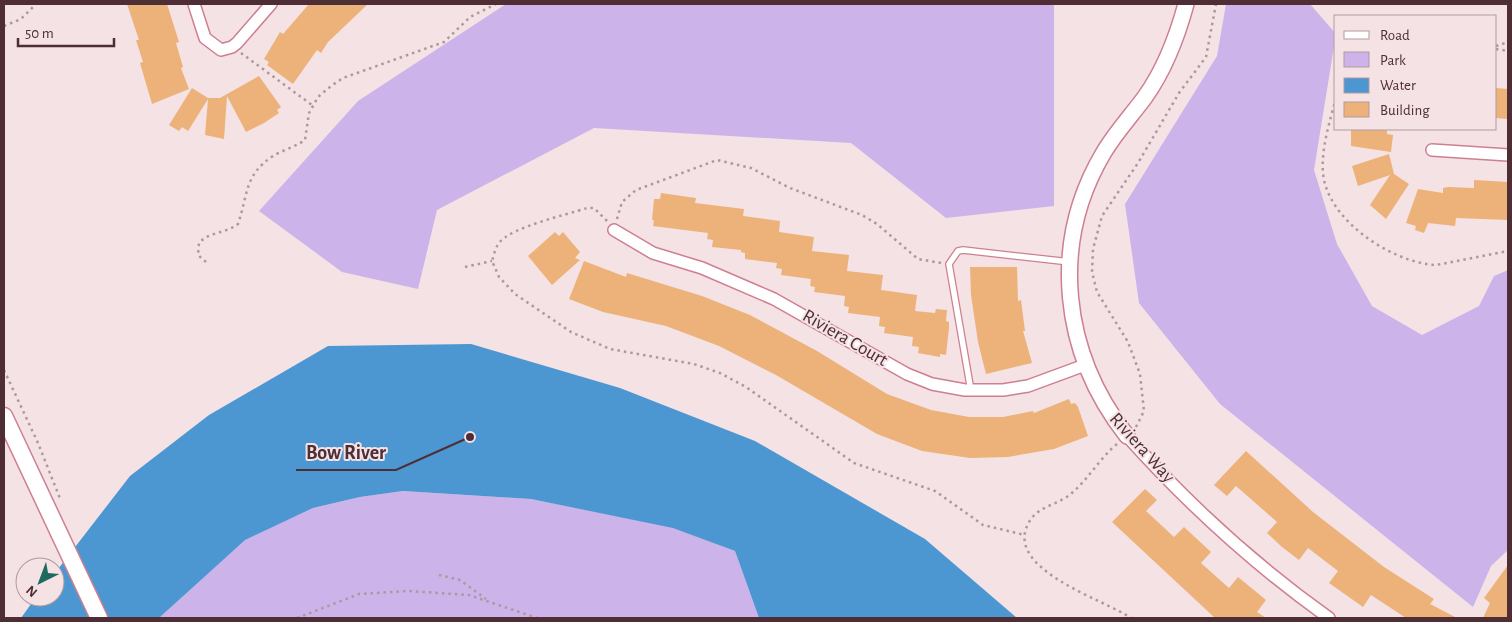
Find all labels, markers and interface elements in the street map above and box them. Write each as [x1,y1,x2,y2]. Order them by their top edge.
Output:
scale bar [18,15,114,47]
legend [1334,15,1497,130]
text: 50 m [25,26,54,41]
text: Road [1380,28,1410,43]
text: Park [1380,53,1406,68]
text: Water [1380,78,1416,93]
text: Building [1380,103,1430,118]
street label: Riviera Court [799,306,891,370]
street label: Riviera Way [1106,409,1178,487]
callout: Bow River [296,435,396,470]
text: Bow River [306,443,386,463]
north arrow [15,557,65,607]
text: N [24,582,40,599]

